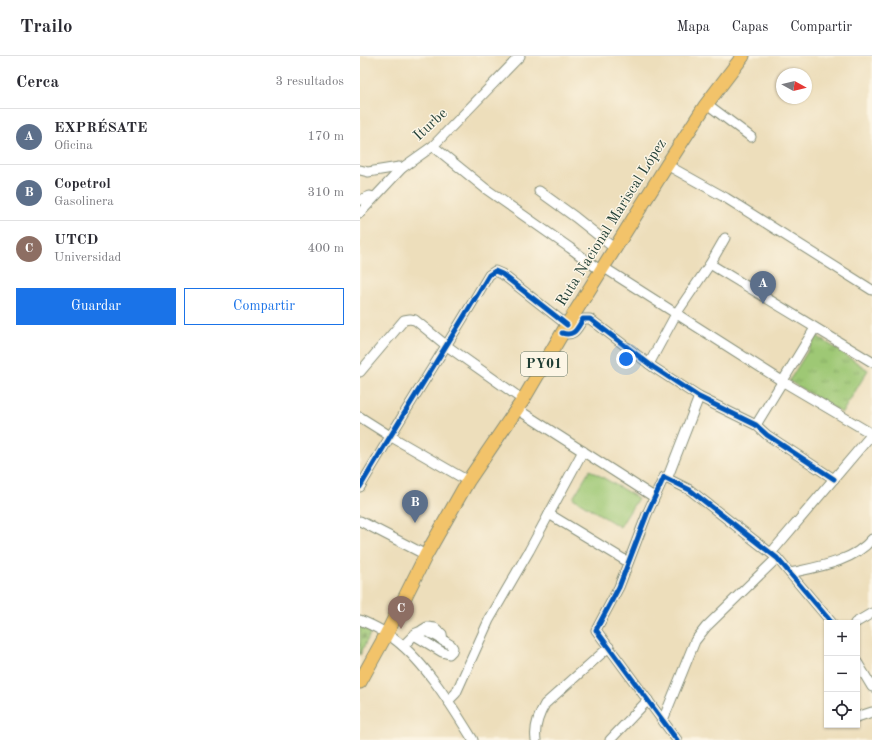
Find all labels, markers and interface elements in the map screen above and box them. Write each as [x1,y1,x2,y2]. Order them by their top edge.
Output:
text: Trailo [20,18,73,37]
text: Mapa [677,20,710,34]
text: Capas [732,20,768,34]
text: Compartir [790,20,852,34]
north arrow [776,68,812,104]
text: Cerca [16,74,59,91]
text: 3 resultados [276,75,344,88]
street label: Iturbe [411,106,451,144]
text: EXPRÉSATE [54,121,147,136]
text: A [24,130,34,143]
text: 170 m [307,130,344,143]
street label: Ruta Nacional Mariscal López [554,137,670,309]
text: Oficina [54,139,93,152]
text: Copetrol [54,177,111,192]
text: B [24,186,34,199]
text: 310 m [307,186,344,199]
text: Gasolinera [54,195,114,208]
text: UTCD [54,233,98,248]
text: C [25,242,33,255]
text: 400 m [307,242,344,255]
text: Universidad [54,251,121,264]
pin: A [750,271,776,304]
button: Guardar [16,288,176,325]
button: Compartir [184,288,344,325]
your location [616,349,636,369]
road number: PY01 [521,352,567,376]
pin: B [402,490,428,523]
pin: C [388,596,414,629]
map controls [824,620,860,728]
button: + [824,620,860,656]
button: − [824,656,860,692]
button: locate [824,692,860,728]

